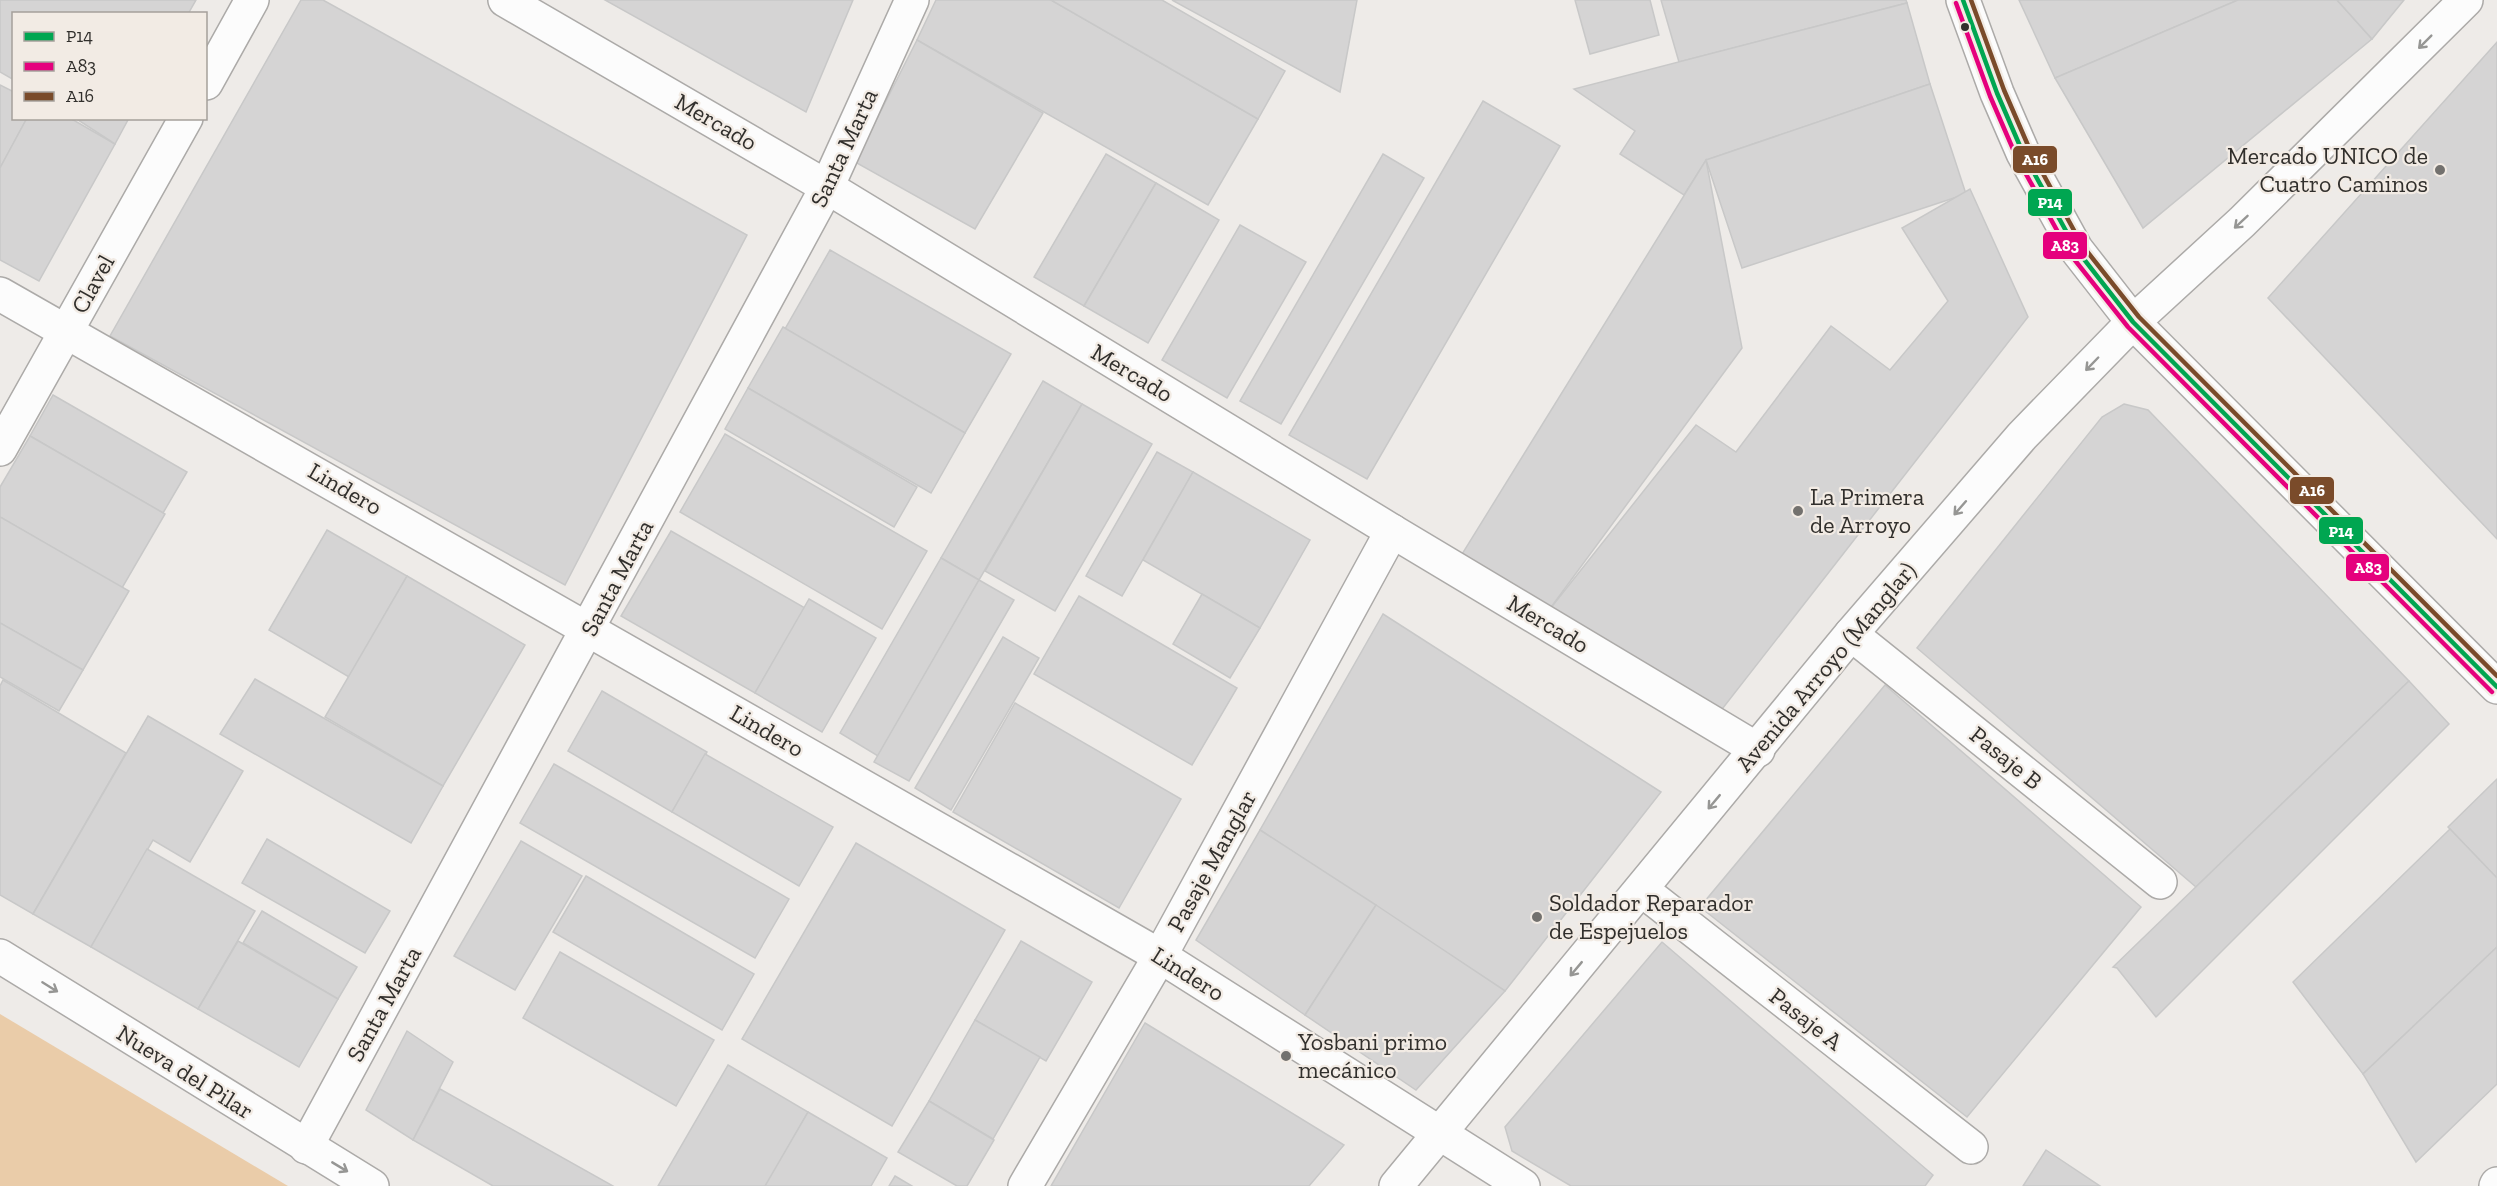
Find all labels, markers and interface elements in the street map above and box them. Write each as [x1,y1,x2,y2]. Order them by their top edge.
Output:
legend [12,12,207,120]
unlabelled marker [1959,21,1971,33]
text: P14 [66,25,93,47]
one-way arrow [2418,34,2433,49]
text: A83 [66,55,96,77]
street label: Santa Marta [804,84,884,212]
text: A16 [66,85,94,107]
street label: Mercado [670,86,763,157]
place label: Mercado UNICO de Cuatro Caminos [2227,141,2428,198]
line badge: A16 [2012,145,2058,174]
text: A16 [2022,150,2048,169]
marker: Mercado UNICO de Cuatro Caminos [2433,163,2447,177]
line badge: P14 [2027,188,2073,217]
text: P14 [2037,193,2063,212]
one-way arrow [2234,215,2249,229]
line badge: A83 [2042,231,2088,260]
text: A83 [2051,236,2080,255]
street label: Clavel [65,249,120,318]
street label: Mercado [1086,337,1178,408]
one-way arrow [2085,357,2099,372]
street label: Lindero [303,456,387,521]
line badge: A16 [2289,476,2335,505]
text: A16 [2299,481,2325,500]
place label: La Primera de Arroyo [1810,482,1925,539]
one-way arrow [1953,500,1967,515]
marker: La Primera de Arroyo [1791,504,1805,518]
street label: Santa Marta [574,514,659,641]
line badge: P14 [2318,516,2364,545]
text: P14 [2328,522,2354,541]
line badge: A83 [2345,553,2390,582]
street label: Avenida Arroyo (Manglar) [1729,556,1922,777]
text: A83 [2354,558,2383,577]
street label: Mercado [1502,588,1594,659]
street label: Lindero [725,698,809,763]
street label: Pasaje B [1964,720,2048,796]
street label: Pasaje Manglar [1161,785,1262,937]
one-way arrow [1708,794,1721,810]
place label: Soldador Reparador de Espejuelos [1549,888,1754,945]
marker: Soldador Reparador de Espejuelos [1530,910,1544,924]
street label: Lindero [1146,940,1230,1007]
street label: Santa Marta [340,941,427,1066]
one-way arrow [1570,961,1583,977]
street label: Pasaje A [1764,981,1849,1056]
one-way arrow [41,982,58,994]
street label: Nueva del Pilar [112,1018,259,1125]
place label: Yosbani primo mecánico [1297,1027,1447,1084]
marker: Yosbani primo mecánico [1279,1049,1293,1063]
one-way arrow [331,1162,348,1174]

